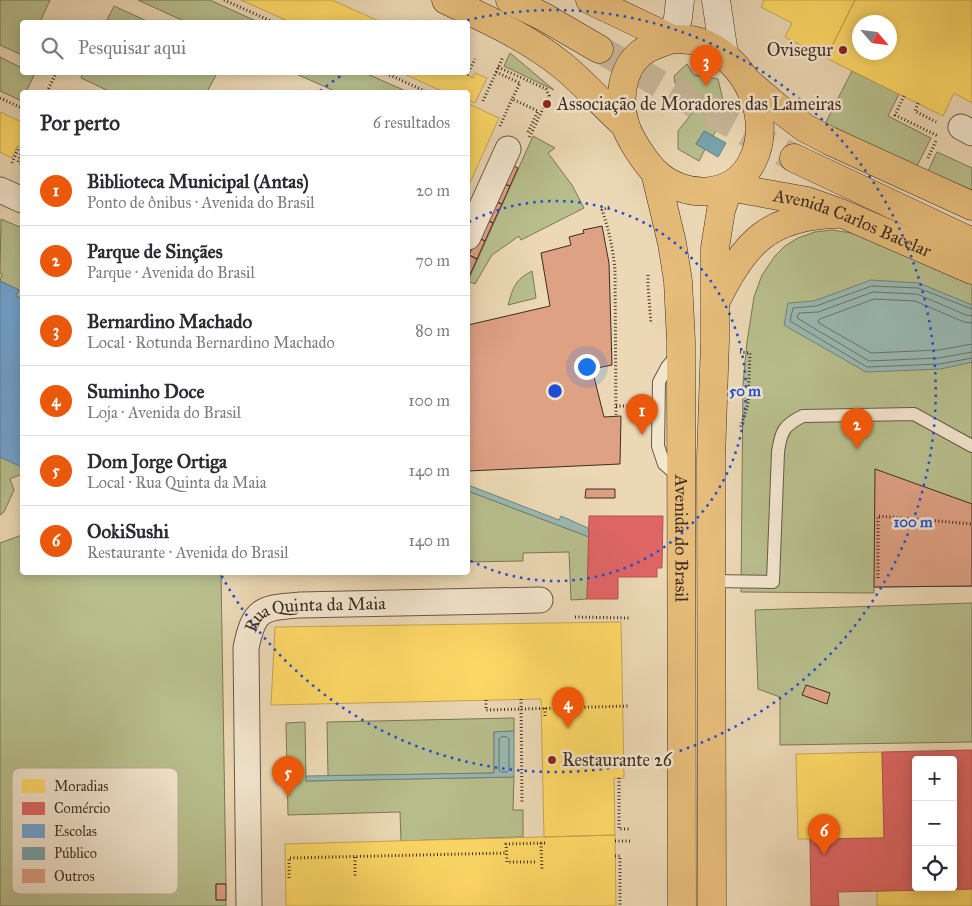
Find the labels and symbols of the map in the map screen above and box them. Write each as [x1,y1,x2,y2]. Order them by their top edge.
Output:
north arrow [852,15,897,60]
place label: Ovisegur [767,39,833,62]
marker: Ovisegur [837,44,849,56]
pin: 3 [690,45,722,86]
place label: Associação de Moradores das Lameiras [556,93,841,115]
marker: Associação de Moradores das Lameiras [541,98,553,110]
street label: Avenida Carlos Bacelar [771,184,935,262]
your location [574,354,600,380]
centre of rings [546,382,564,400]
text: 50 m [729,382,761,400]
pin: 1 [626,394,658,435]
pin: 2 [841,408,873,449]
street label: Avenida do Brasil [670,474,692,602]
text: 100 m [893,513,933,531]
street label: Rua Quinta da Maia [240,592,386,635]
pin: 4 [552,687,584,728]
place label: Restaurante 26 [562,749,673,771]
marker: Restaurante 26 [546,754,558,766]
pin: 5 [272,756,304,797]
legend [12,768,178,894]
text: Moradias [54,778,108,795]
text: Comércio [54,800,110,817]
pin: 6 [808,814,840,855]
text: Escolas [54,823,97,840]
text: Público [54,845,97,862]
text: Outros [54,868,95,885]

